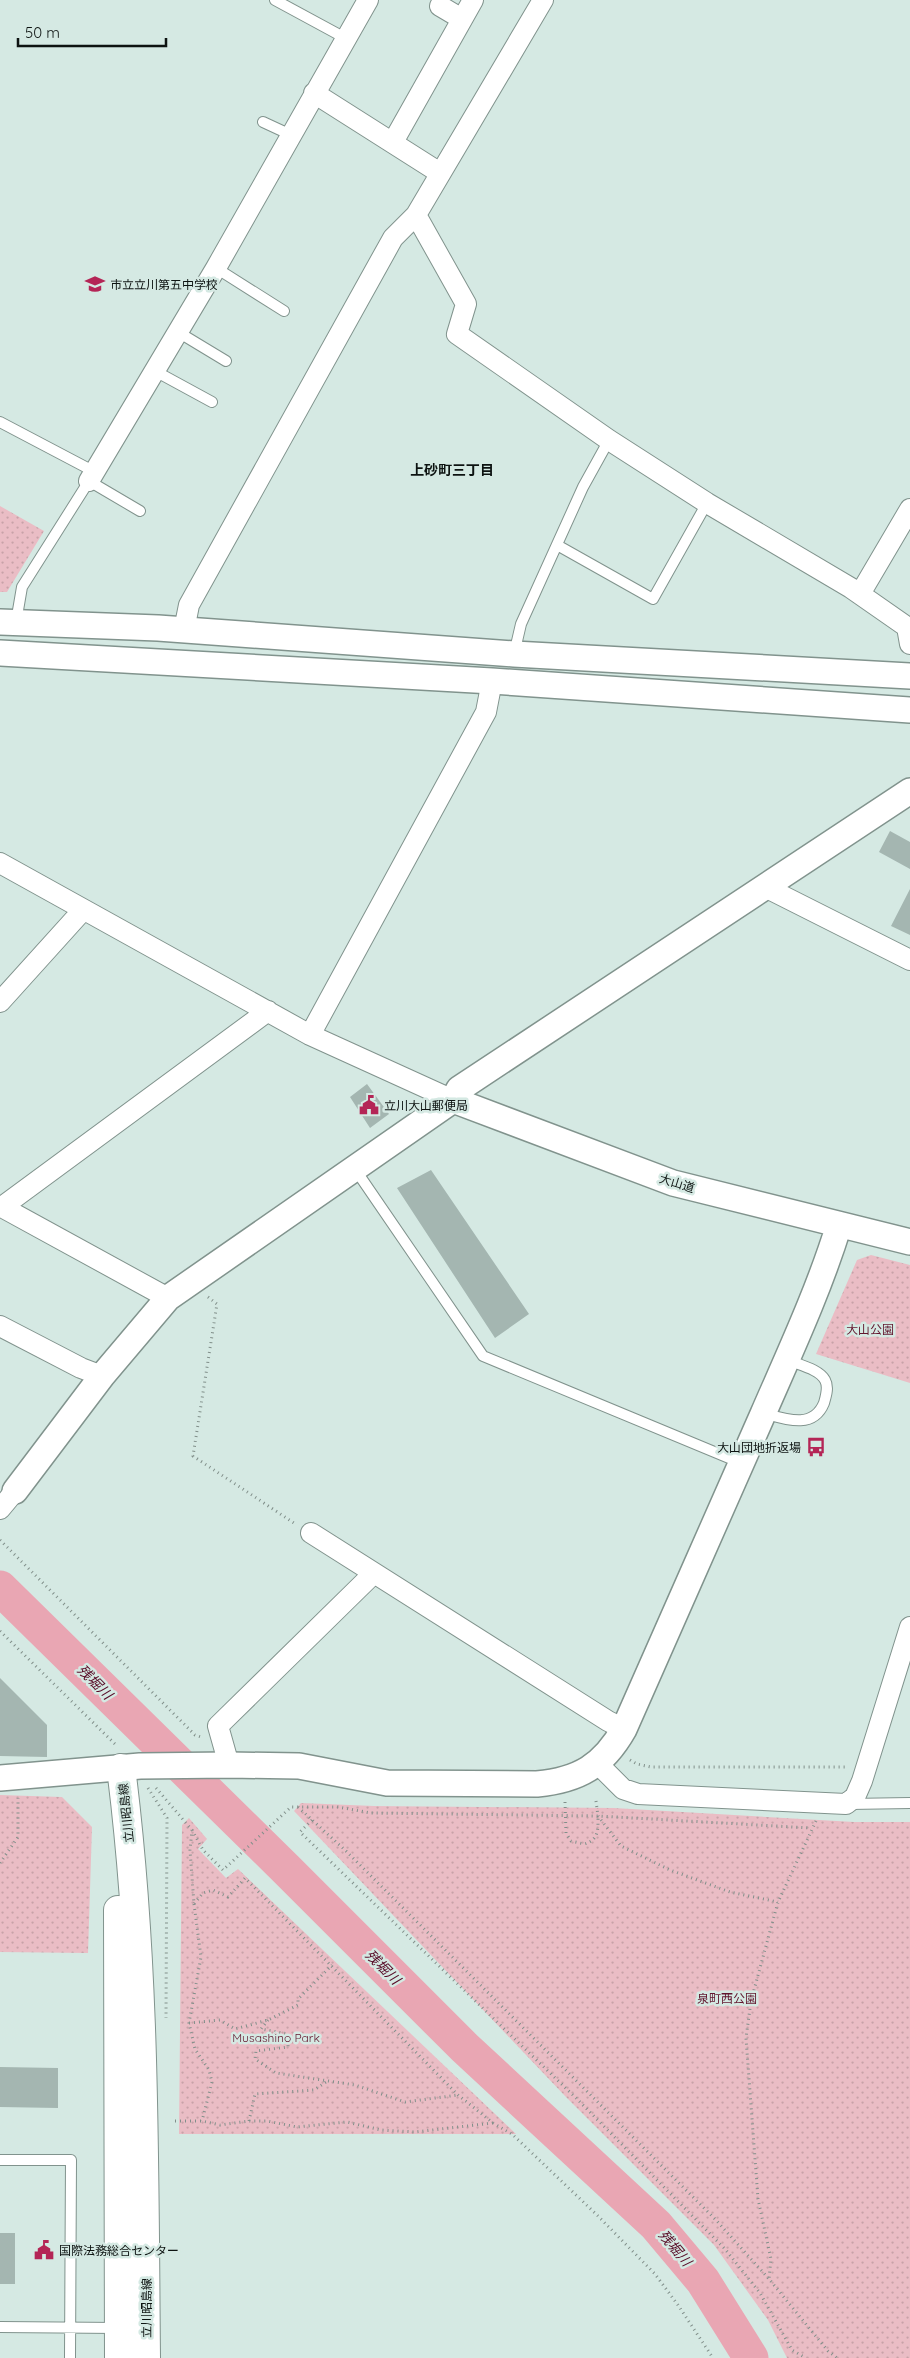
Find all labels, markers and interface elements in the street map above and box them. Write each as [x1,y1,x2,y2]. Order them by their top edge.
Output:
scale bar [18,15,165,47]
text: 50 m [25,23,60,42]
school or university icon: 市立立川第五中学校 [84,273,106,295]
place label: 市立立川第五中学校 [110,277,218,292]
district label: 上砂町三丁目 [410,461,494,479]
public building icon: 立川大山郵便局 [358,1094,380,1116]
place label: 立川大山郵便局 [384,1098,468,1113]
street label: 大山道 [658,1171,696,1195]
park label: 大山公園 [846,1322,894,1337]
bus stop icon: 大山団地折返場 [805,1436,827,1458]
place label: 大山団地折返場 [717,1440,801,1455]
water label: 残堀川 [74,1661,118,1705]
street label: 立川昭島線 [115,1782,137,1844]
water label: 残堀川 [362,1946,406,1990]
park label: 泉町西公園 [697,1991,757,2006]
park label: Musashino Park [232,2030,320,2045]
water label: 残堀川 [655,2226,697,2271]
public building icon: 国際法務総合センター [33,2239,55,2261]
place label: 国際法務総合センター [59,2243,179,2258]
street label: 立川昭島線 [139,2278,154,2338]

